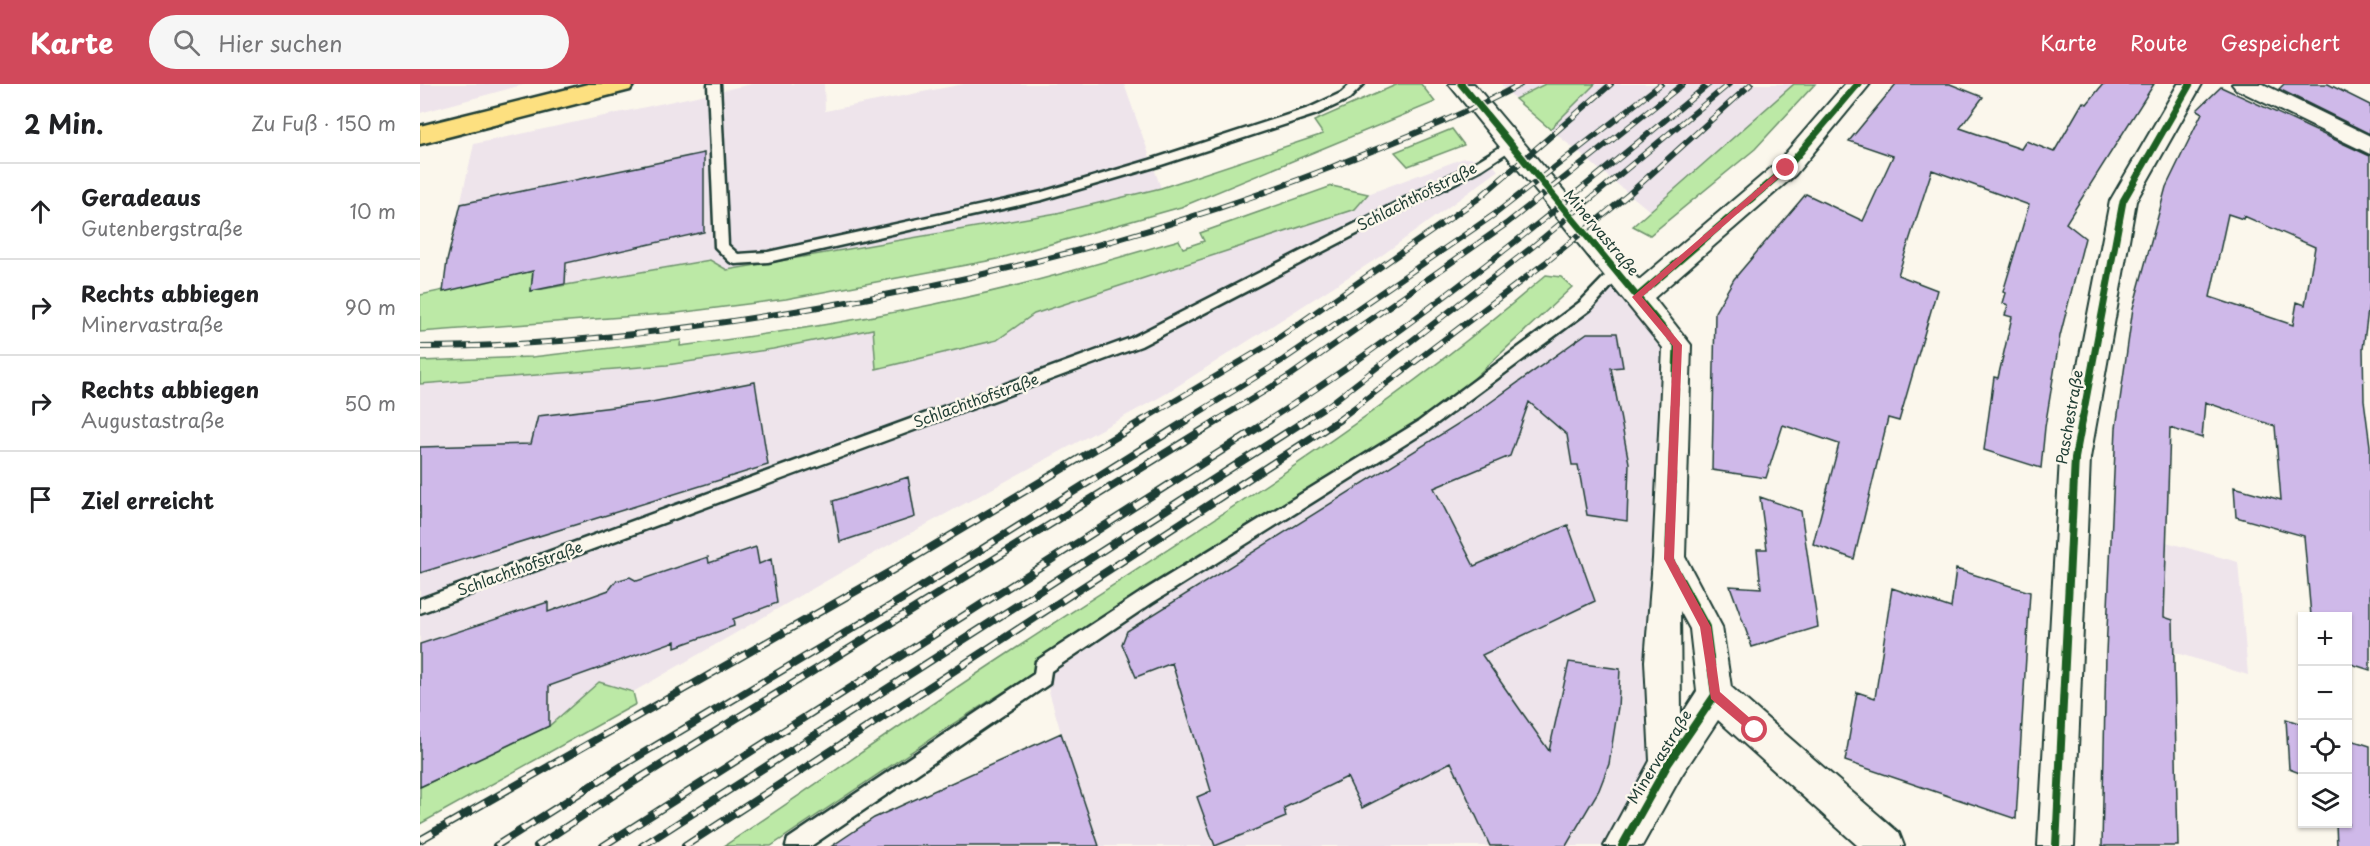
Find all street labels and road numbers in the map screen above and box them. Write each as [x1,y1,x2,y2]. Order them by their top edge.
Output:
street label: Schlachthofstraße [1352,155,1480,236]
street label: Minervastraße [1559,184,1645,280]
street label: Schlachthofstraße [910,366,1041,433]
street label: Paschestraße [2049,368,2088,466]
street label: Schlachthofstraße [454,534,585,601]
street label: Minervastraße [1621,705,1697,808]

